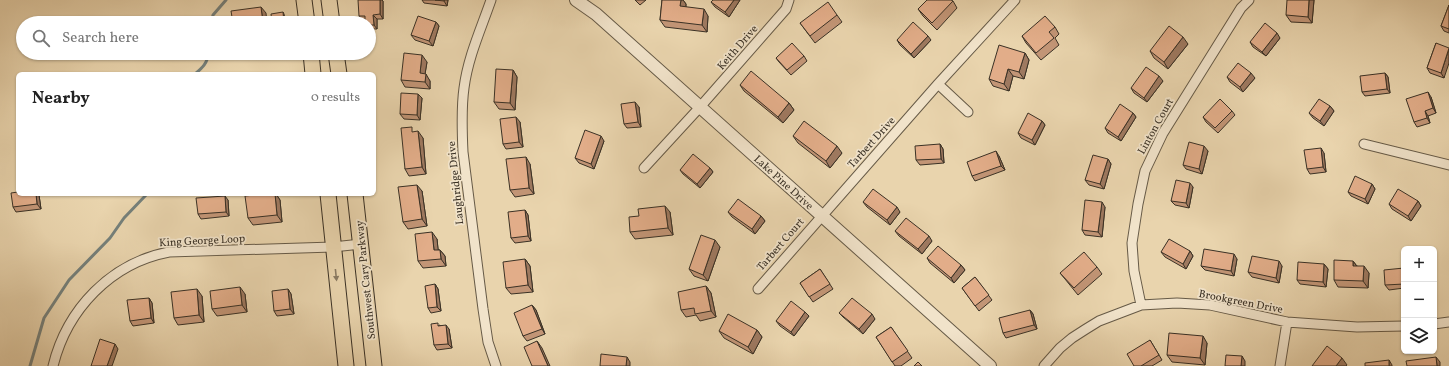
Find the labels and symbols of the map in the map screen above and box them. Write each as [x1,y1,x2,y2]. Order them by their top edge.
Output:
street label: Keith Drive [714,22,762,74]
street label: Linton Court [1135,96,1178,158]
street label: Tarbert Drive [845,114,899,172]
street label: Laughridge Drive [445,140,468,225]
street label: Lake Pine Drive [750,152,816,214]
street label: Tarbert Court [754,215,808,275]
street label: Southwest Cary Parkway [353,220,380,340]
street label: King George Loop [159,232,245,251]
one-way arrow [333,269,339,281]
street label: Brookgreen Drive [1197,287,1284,318]

